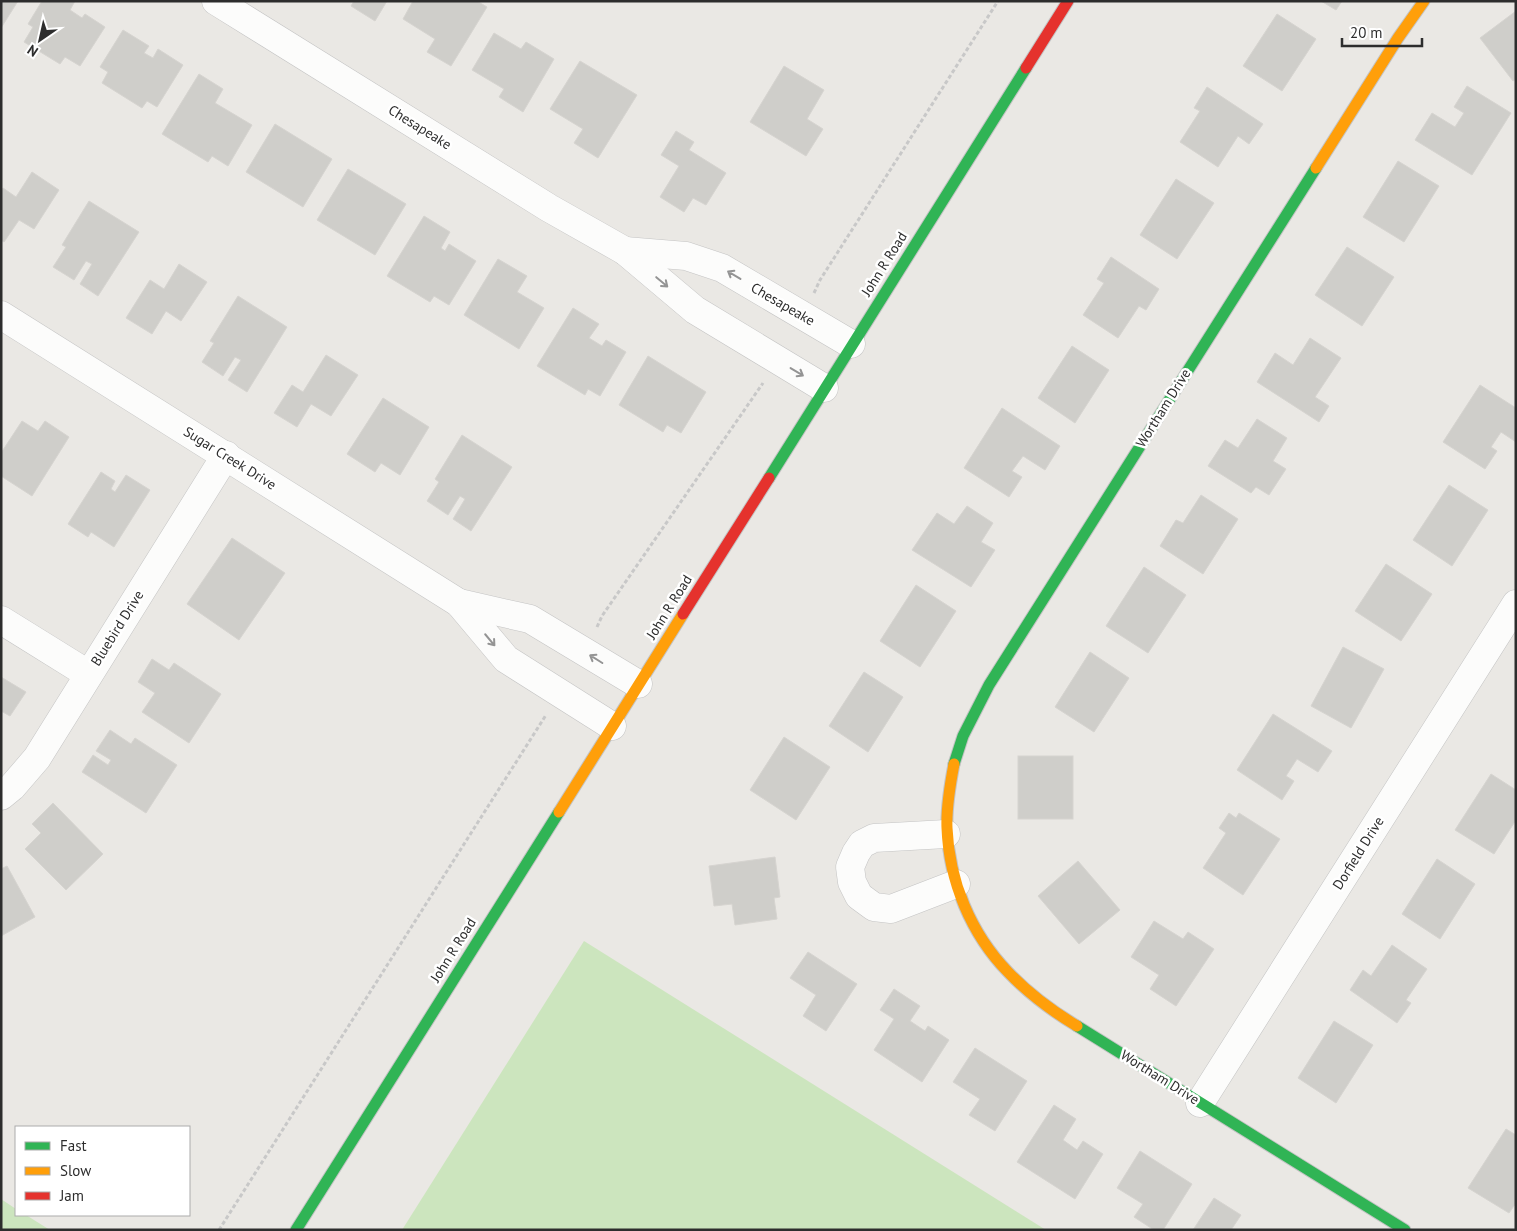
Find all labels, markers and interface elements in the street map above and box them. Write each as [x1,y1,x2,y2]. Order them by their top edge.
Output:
north arrow [15,15,65,65]
scale bar [1342,15,1422,47]
text: 20 m [1350,23,1383,42]
text: N [24,41,42,61]
street label: Chesapeake [385,101,455,153]
street label: John R Road [857,229,911,300]
one-way arrow [727,270,741,280]
one-way arrow [655,277,668,288]
street label: Chesapeake [748,278,818,330]
street label: Wortham Drive [1132,365,1194,451]
one-way arrow [790,368,804,378]
street label: Sugar Creek Drive [180,422,280,494]
street label: John R Road [642,572,696,643]
street label: Bluebird Drive [87,587,147,669]
one-way arrow [485,633,496,646]
one-way arrow [590,653,604,663]
street label: Dorfield Drive [1328,813,1388,893]
street label: John R Road [426,915,480,986]
street label: Wortham Drive [1117,1046,1203,1108]
legend [15,1126,190,1216]
text: Fast [60,1136,87,1155]
text: Slow [60,1161,91,1180]
text: Jam [59,1186,84,1205]

